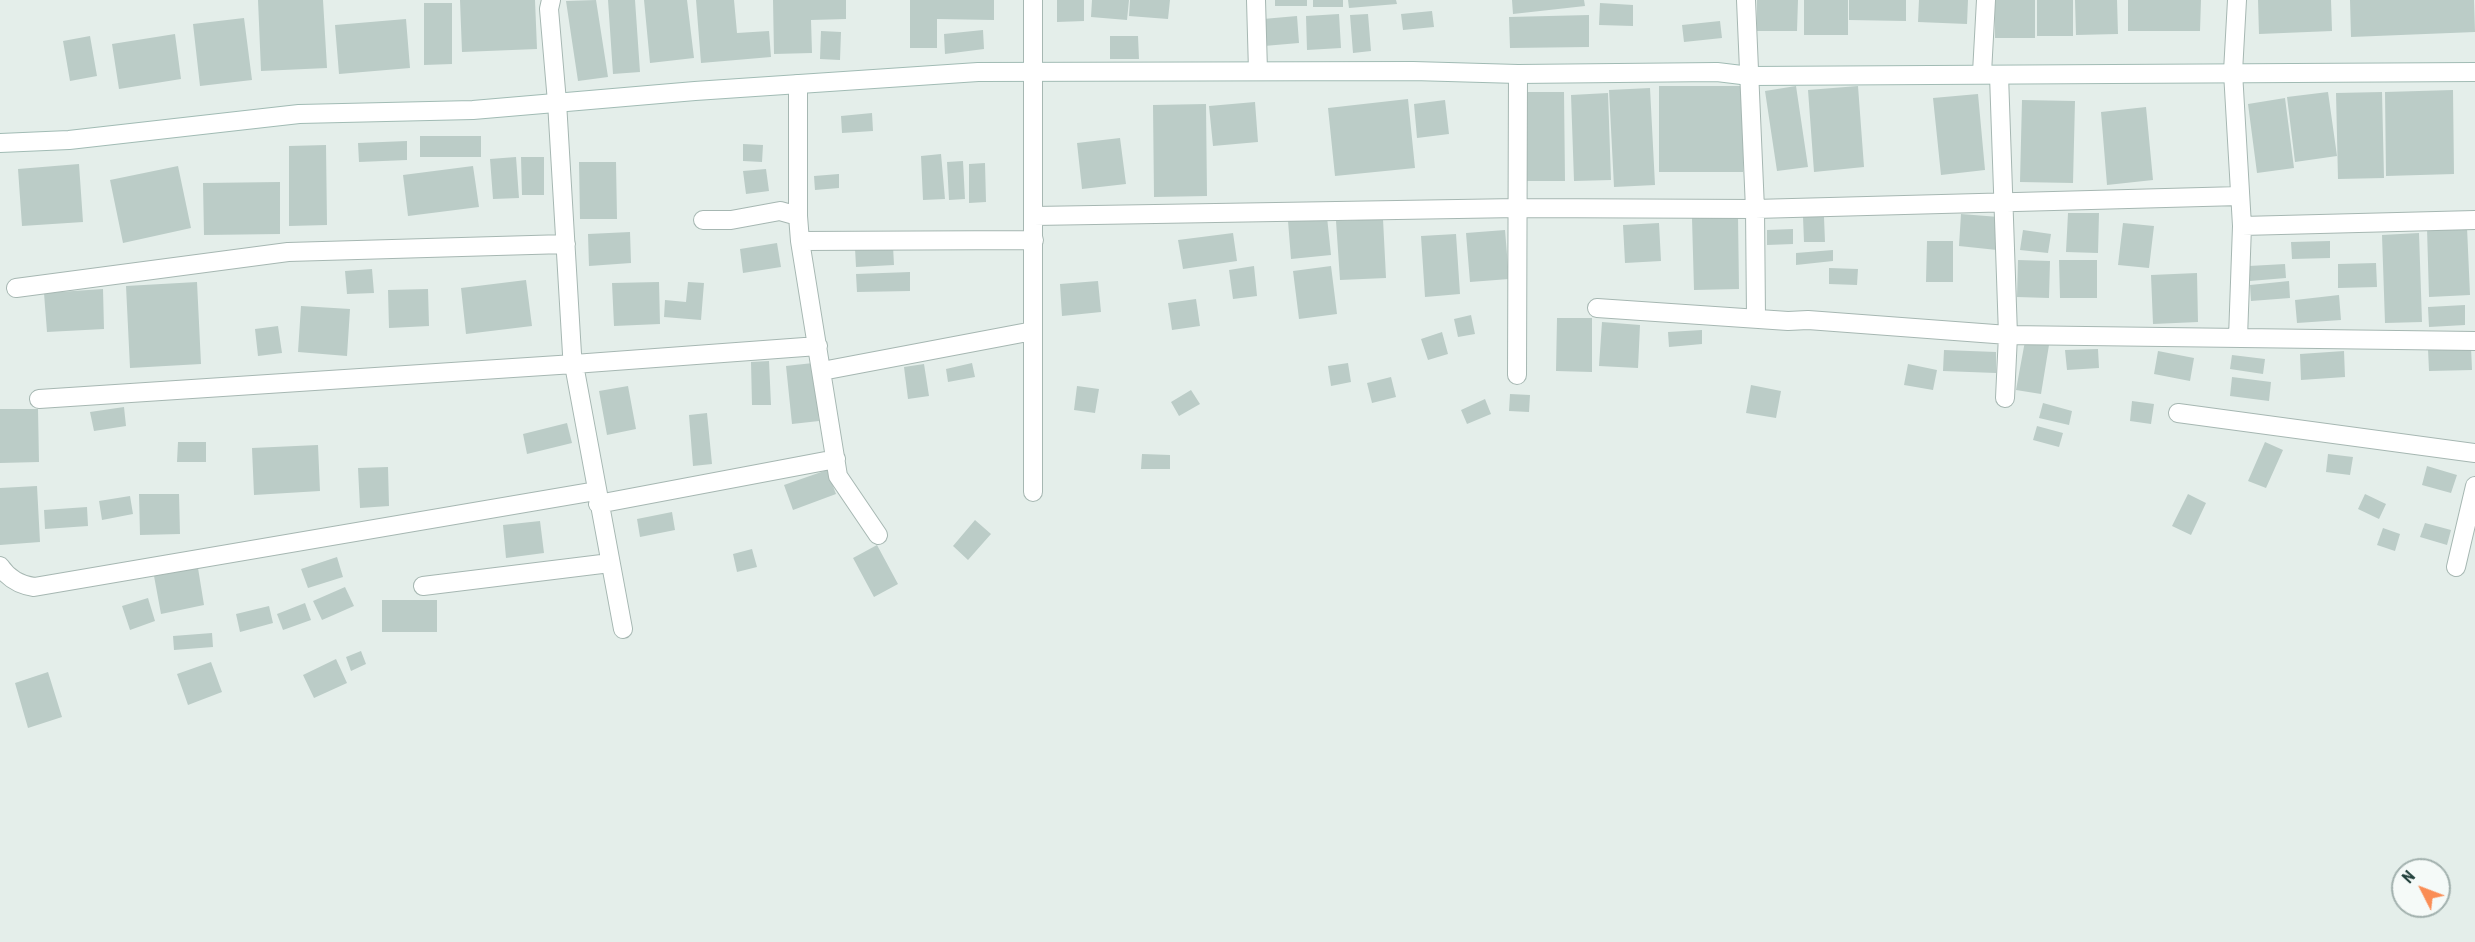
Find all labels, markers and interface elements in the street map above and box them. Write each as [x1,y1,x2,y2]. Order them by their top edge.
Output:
north arrow [2391,858,2451,918]
text: N [2398,867,2419,887]

